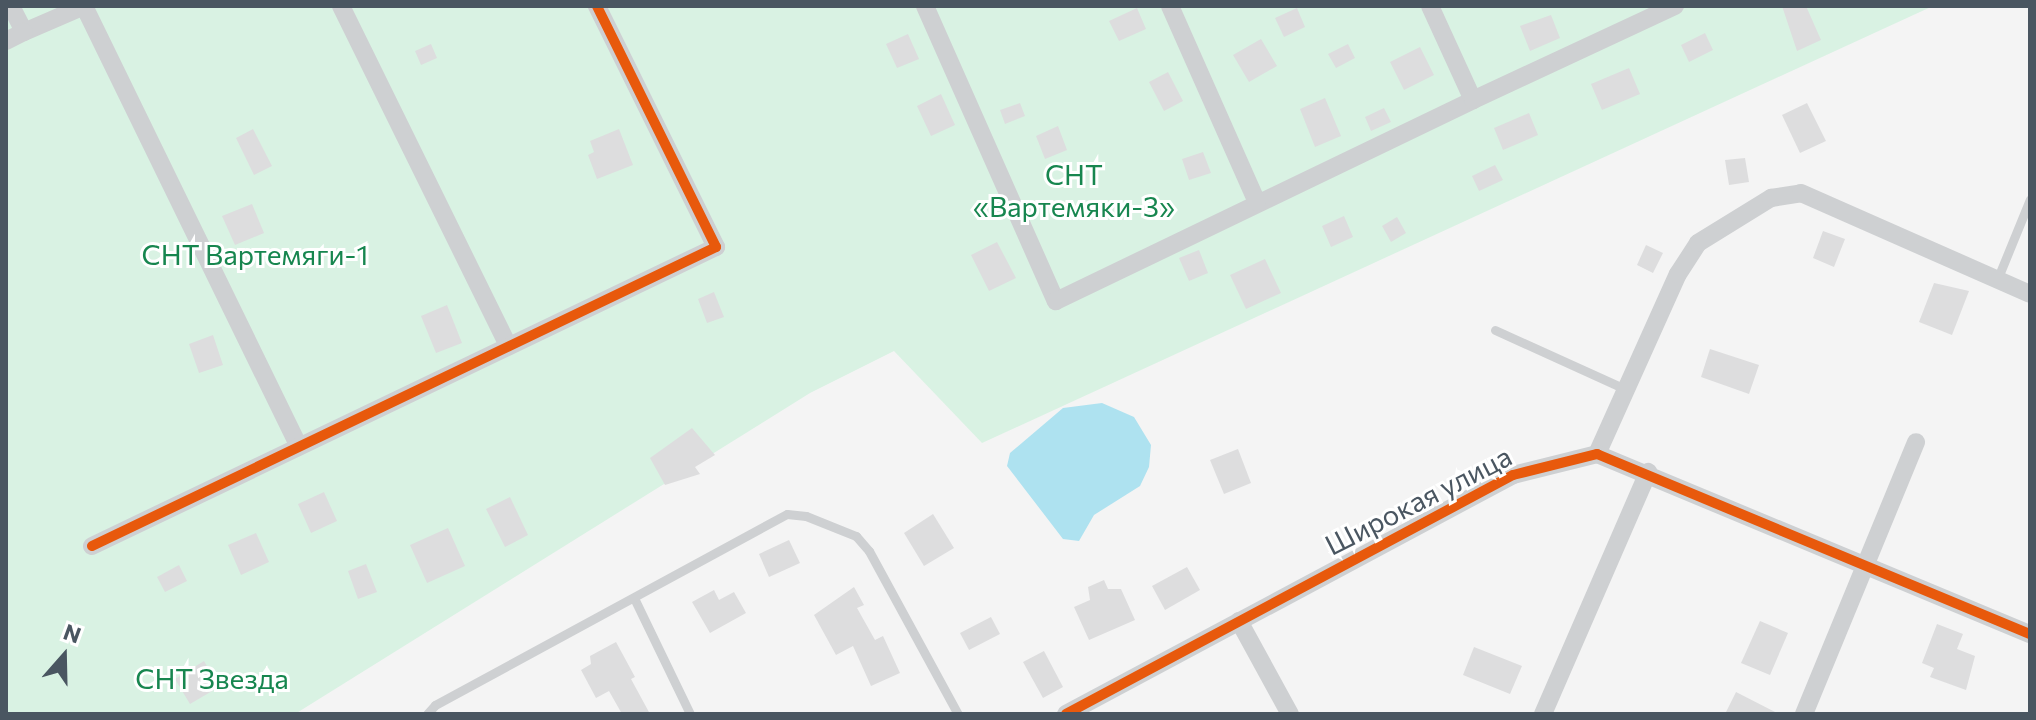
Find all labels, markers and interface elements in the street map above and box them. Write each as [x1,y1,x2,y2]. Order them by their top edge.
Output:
park label: СНТ «Вартемяки-3» [973,157,1175,223]
park label: СНТ Вартемяги-1 [142,237,368,271]
street label: Широкая улица [1319,439,1517,561]
north arrow [24,616,104,696]
text: N [60,617,85,648]
park label: СНТ Звезда [135,661,289,695]

